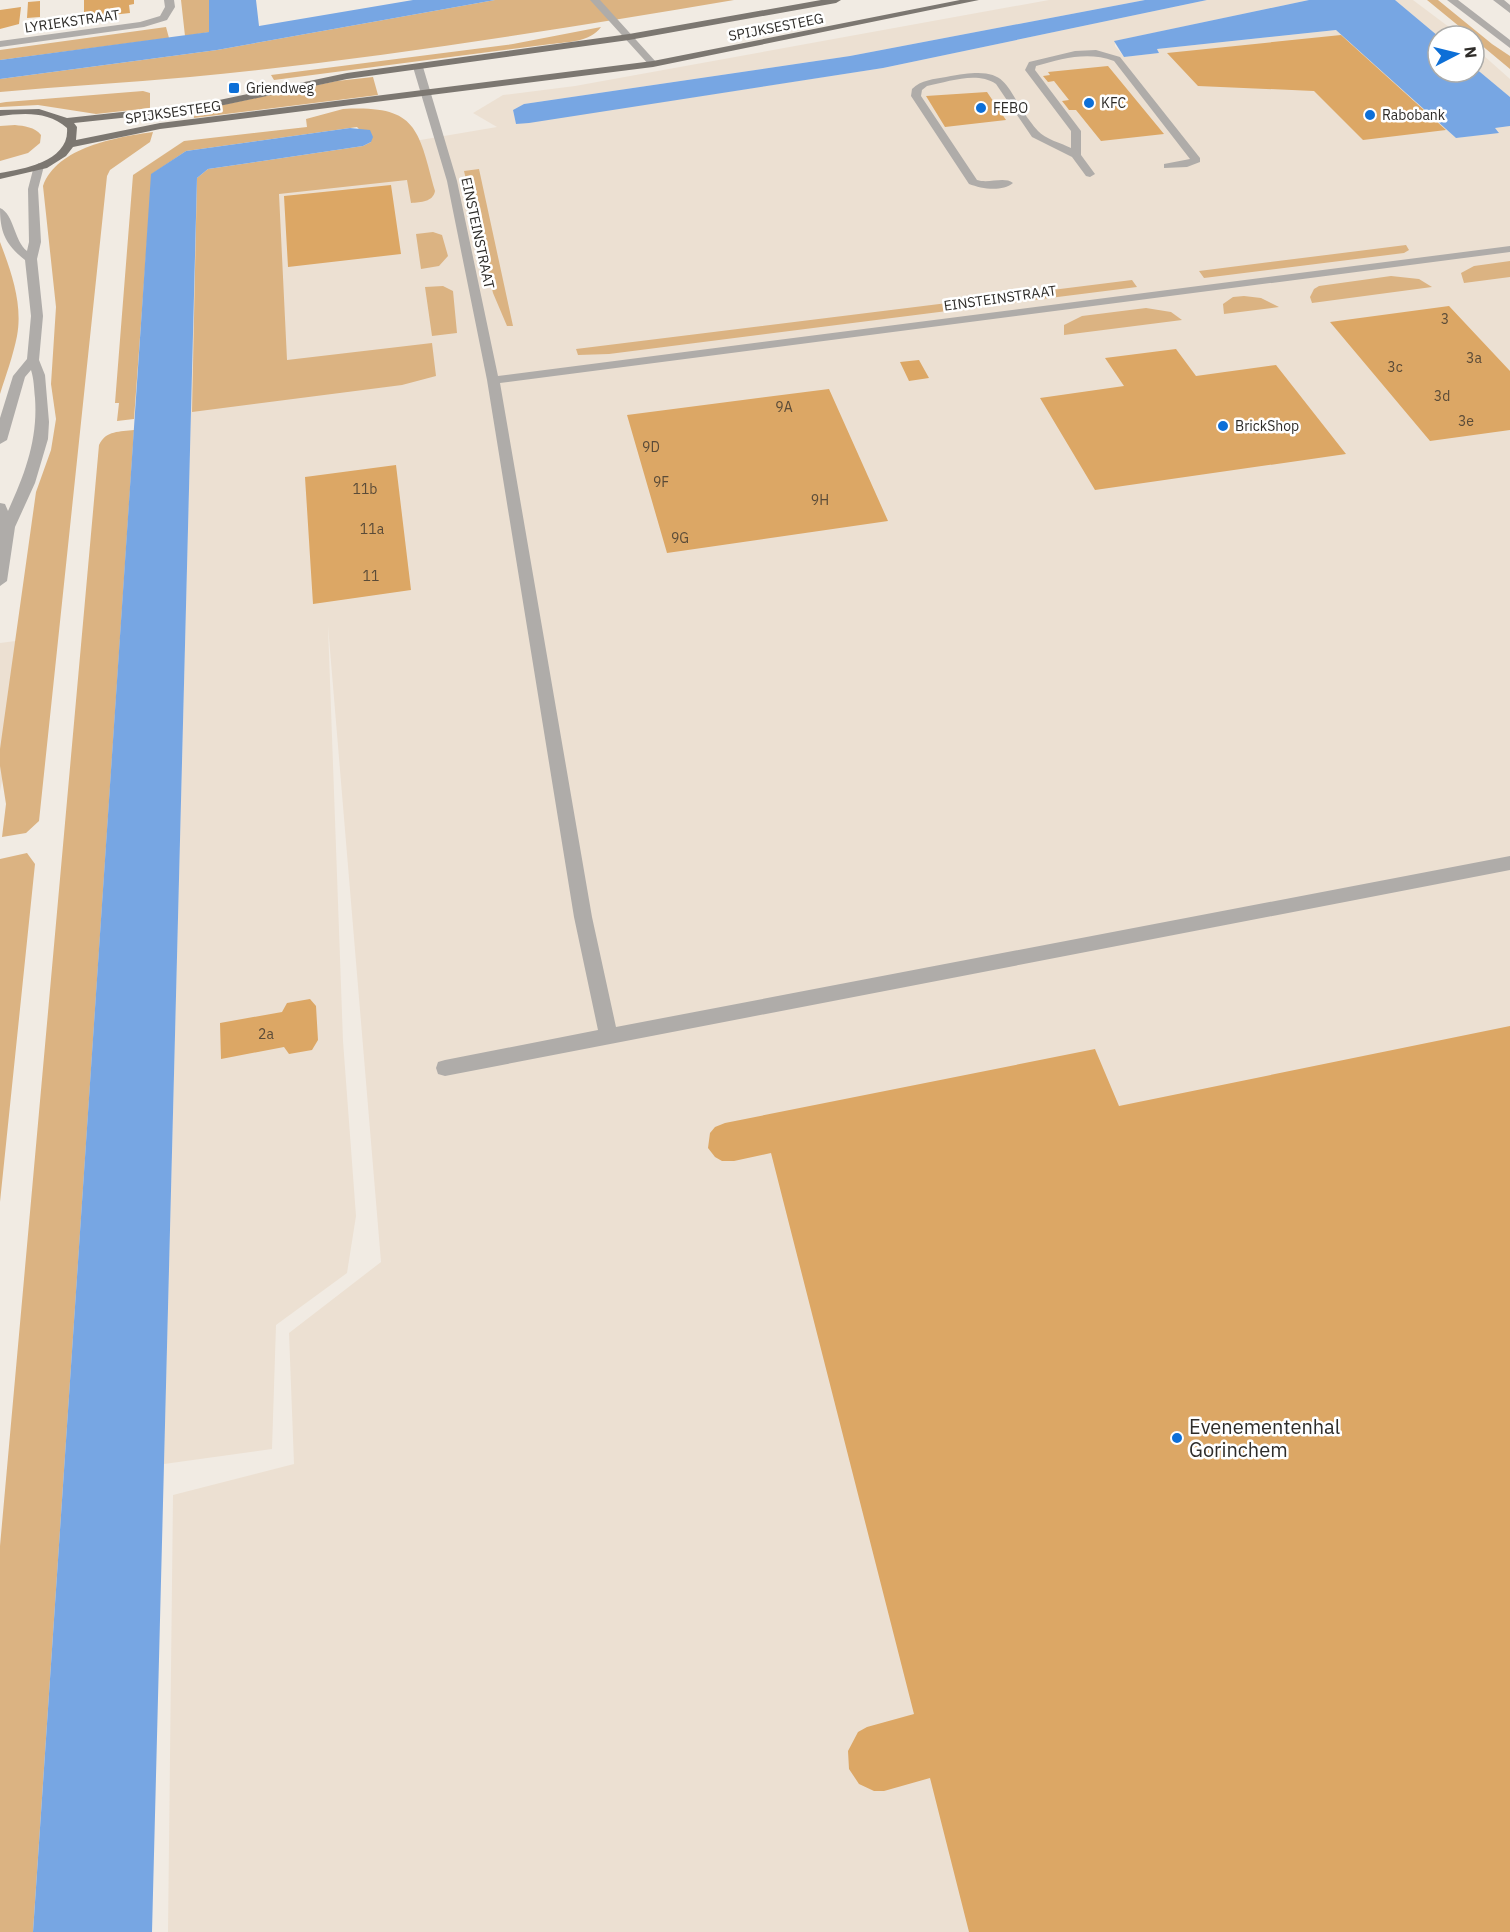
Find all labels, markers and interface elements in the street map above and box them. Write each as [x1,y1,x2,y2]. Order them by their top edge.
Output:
street label: LYRIEKSTRAAT [23,5,121,37]
street label: SPIJKSESTEEG [727,9,825,45]
north arrow [1426,24,1486,84]
text: N [1460,45,1482,59]
place label: Griendweg [246,79,314,97]
marker: Griendweg [227,81,241,95]
place label: KFC [1101,94,1126,112]
street label: SPIJKSESTEEG [124,96,222,128]
marker: KFC [1082,96,1096,110]
place label: FEBO [993,99,1028,117]
marker: FEBO [974,101,988,115]
place label: Rabobank [1382,106,1446,124]
marker: Rabobank [1363,108,1377,122]
street label: EINSTEINSTRAAT [457,176,499,290]
street label: EINSTEINSTRAAT [943,281,1057,315]
house number: 3 [1441,310,1449,328]
house number: 3a [1466,349,1482,367]
house number: 3c [1387,358,1403,376]
house number: 3d [1434,387,1450,405]
house number: 9A [775,398,793,416]
house number: 3e [1458,412,1474,430]
place label: BrickShop [1235,417,1299,435]
marker: BrickShop [1216,419,1230,433]
house number: 9D [642,438,660,456]
house number: 9F [653,473,669,491]
house number: 11b [353,480,377,498]
house number: 9H [811,491,829,509]
house number: 11a [360,520,385,538]
house number: 9G [671,529,689,547]
house number: 11 [363,567,379,585]
house number: 2a [258,1025,274,1043]
place label: Evenementenhal Gorinchem [1189,1413,1340,1463]
marker: Evenementenhal Gorinchem [1170,1431,1184,1445]

